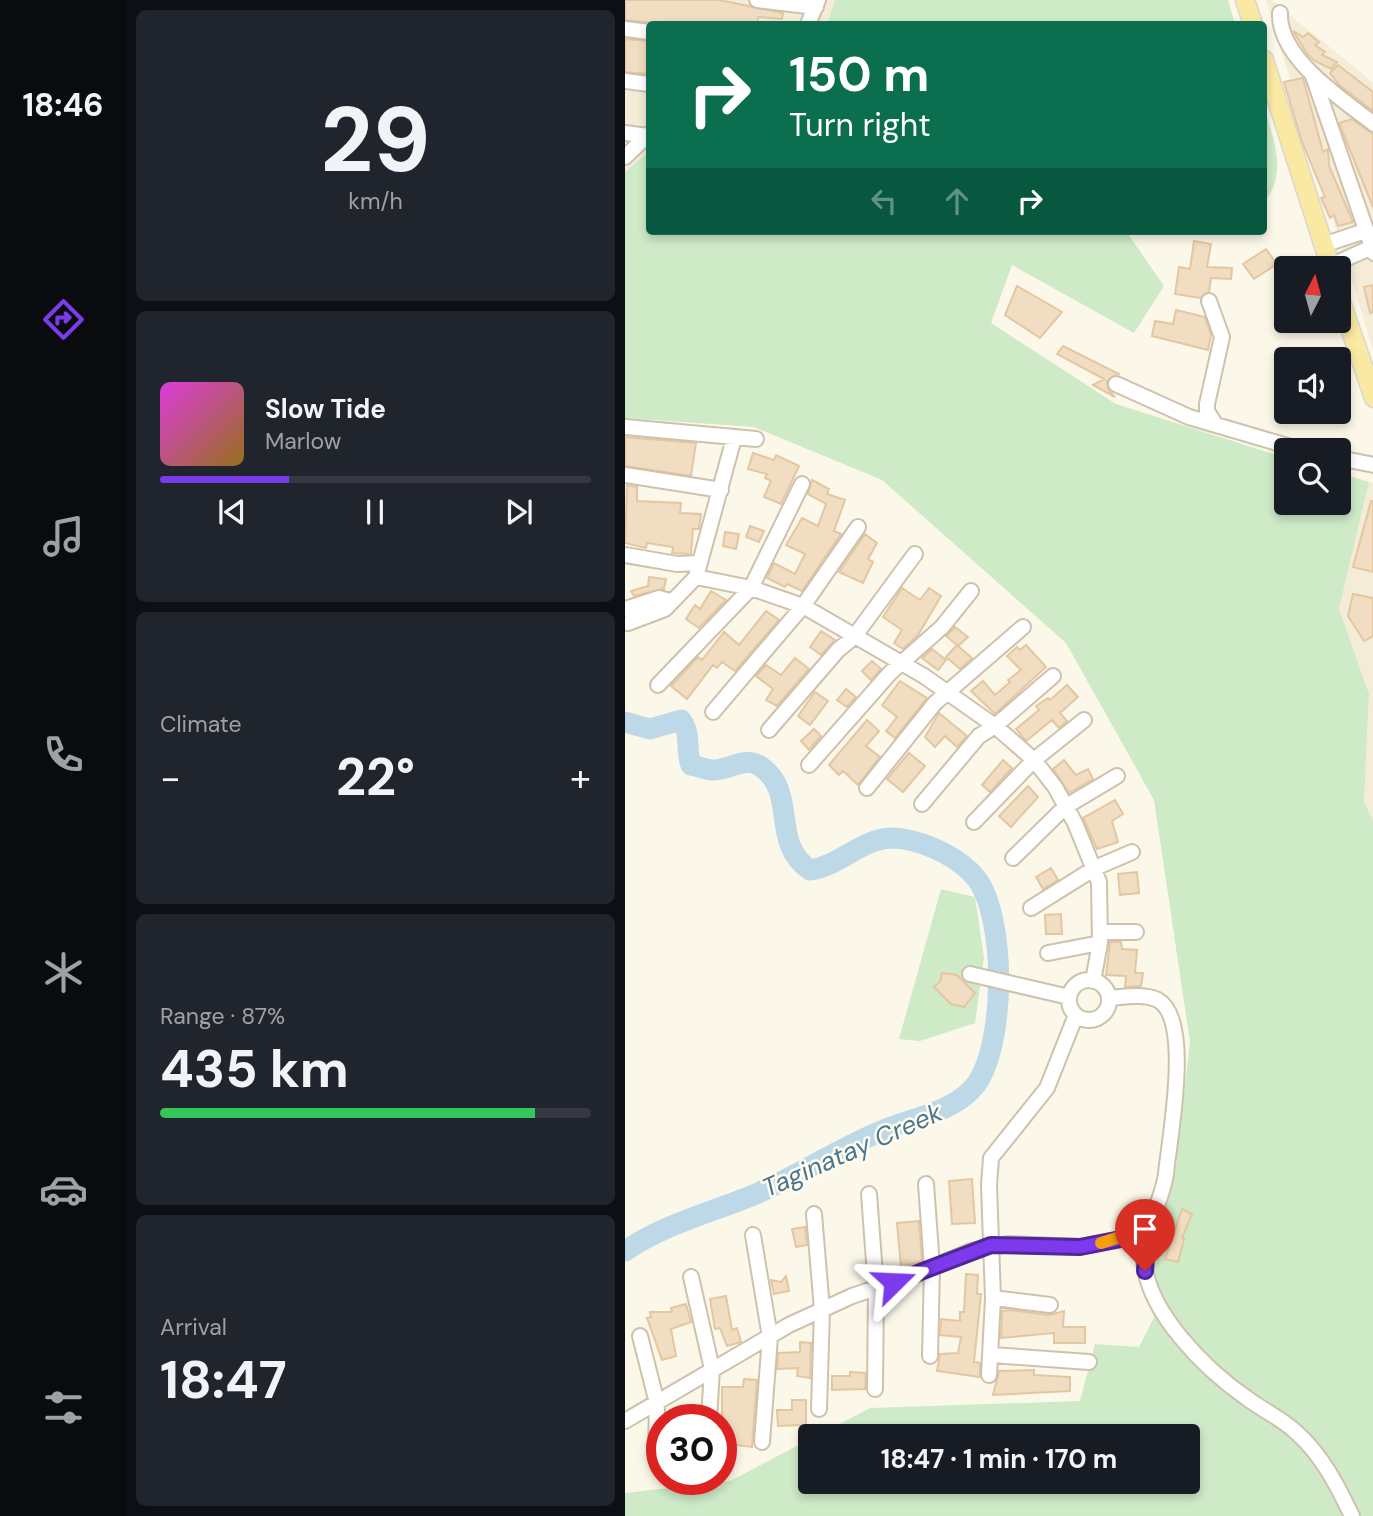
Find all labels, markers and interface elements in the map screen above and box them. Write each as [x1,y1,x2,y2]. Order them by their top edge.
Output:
text: 150 m [789,42,929,106]
icon: right [674,49,765,140]
text: 29 [321,81,430,199]
text: 18:46 [22,84,104,126]
text: Turn right [789,104,931,146]
icon: left [865,182,903,220]
icon: ahead [938,182,976,220]
icon: right [1011,182,1049,220]
text: km/h [348,186,403,216]
north arrow [1274,256,1351,332]
map controls [1274,256,1351,515]
icon: directions [39,295,88,344]
button: sound [1274,347,1351,424]
text: Slow Tide [265,392,386,426]
text: Marlow [265,426,341,456]
button: search [1274,438,1351,515]
icon: previous [213,493,251,531]
icon: pause [356,493,394,531]
icon: next [500,493,538,531]
icon: music [39,512,88,561]
text: Climate [160,709,242,739]
icon: phone [39,730,88,779]
text: 22° [336,743,415,811]
text: − [160,753,181,803]
text: + [570,753,591,803]
icon: climate [39,948,88,997]
text: Range · 87% [160,1001,285,1031]
text: 435 km [160,1035,349,1103]
water label: Taginatay Creek [757,1095,948,1205]
icon: car [39,1165,88,1214]
pin [1115,1199,1175,1271]
icon: arrive [1126,1210,1164,1248]
position arrow [857,1245,931,1319]
text: Arrival [160,1312,227,1342]
text: 18:47 [160,1346,287,1414]
icon: filters [39,1383,88,1432]
speed limit sign: 30 [646,1404,737,1495]
text: 18:47 · 1 min · 170 m [881,1442,1117,1476]

